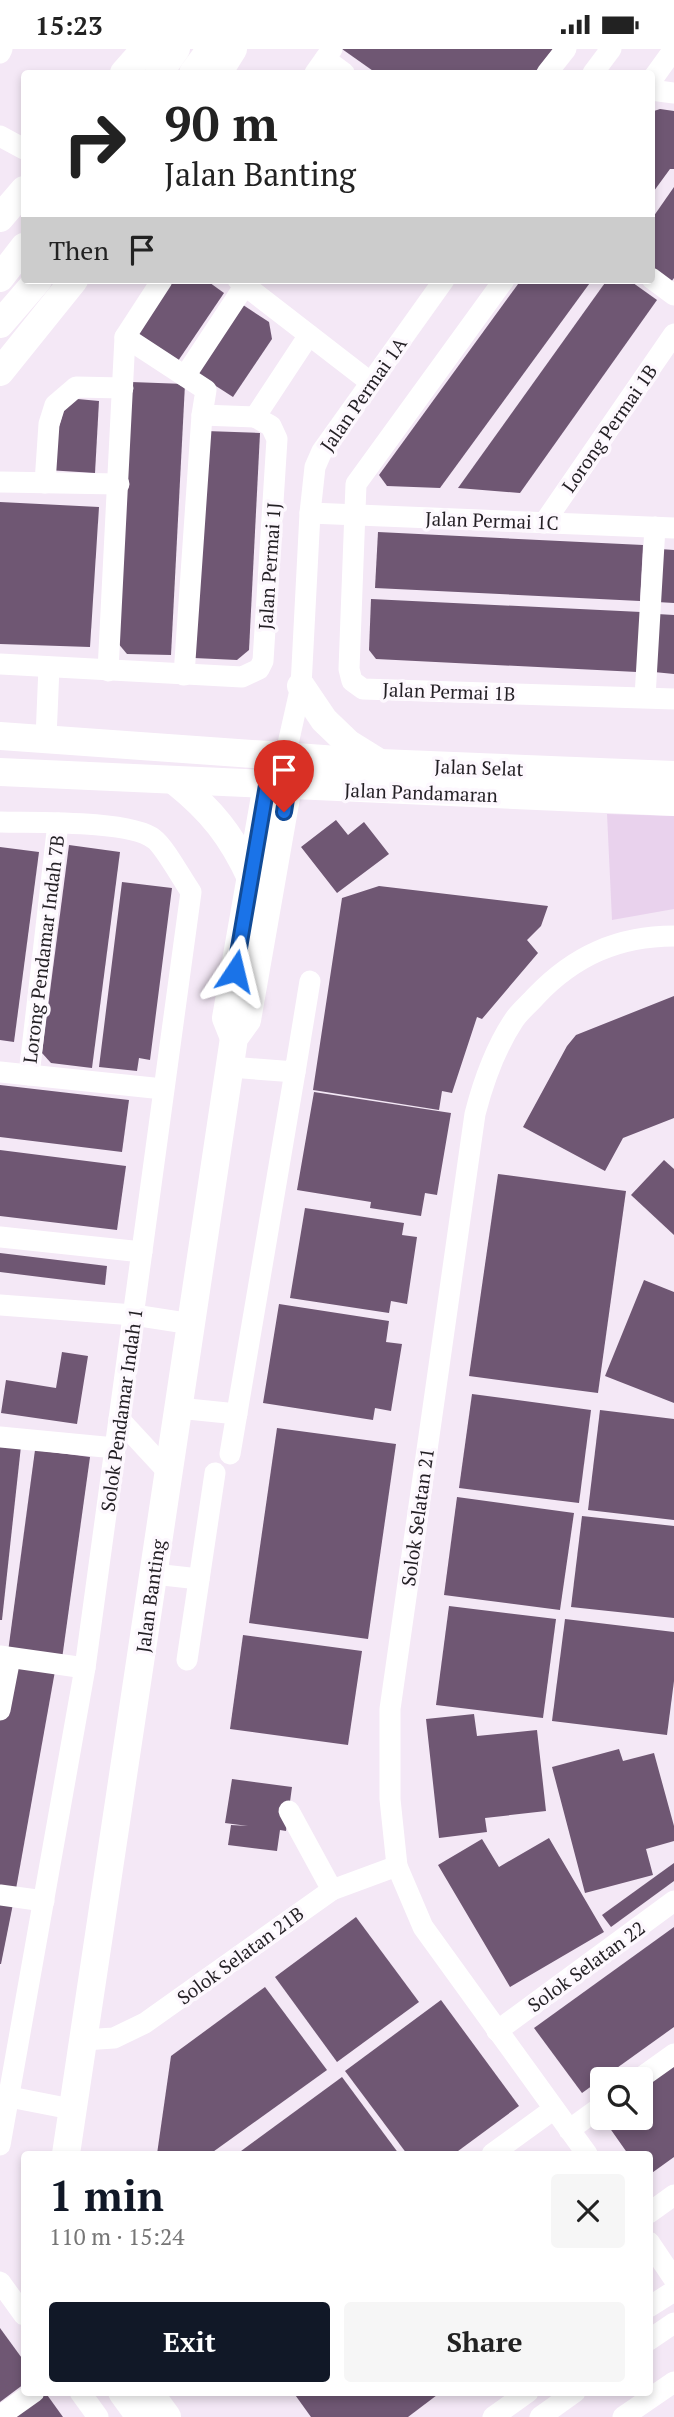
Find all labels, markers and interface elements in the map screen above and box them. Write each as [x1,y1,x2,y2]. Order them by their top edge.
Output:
text: 15:23 [35,8,103,42]
text: 90 m [164,90,278,155]
icon: right [49,98,140,189]
text: Jalan Banting [164,153,356,195]
icon: arrive [123,231,161,269]
text: Then [49,233,109,267]
street label: Jalan Permai 1A [314,332,412,456]
street label: Lorong Permai 1B [556,359,662,497]
street label: Jalan Permai 1J [252,501,286,631]
street label: Jalan Permai 1C [425,505,559,535]
street label: Jalan Permai 1B [382,676,516,706]
pin [254,740,314,812]
icon: arrive [265,751,303,789]
street label: Jalan Selat [434,753,524,781]
street label: Jalan Pandamaran [344,777,498,807]
street label: Lorong Pendamar Indah 7B [17,833,69,1065]
position arrow [198,934,272,1008]
street label: Solok Pendamar Indah 1 [94,1307,148,1513]
street label: Solok Selatan 21 [395,1446,439,1588]
street label: Jalan Banting [130,1537,170,1654]
street label: Solok Selatan 21B [172,1901,308,2009]
street label: Solok Selatan 22 [522,1915,650,2017]
map controls [590,2067,653,2130]
button: search [590,2067,653,2130]
text: 1 min [49,2167,164,2223]
button: close [551,2174,625,2248]
text: 110 m · 15:24 [49,2221,184,2252]
button: Exit [49,2302,330,2382]
button: Share [344,2302,625,2382]

